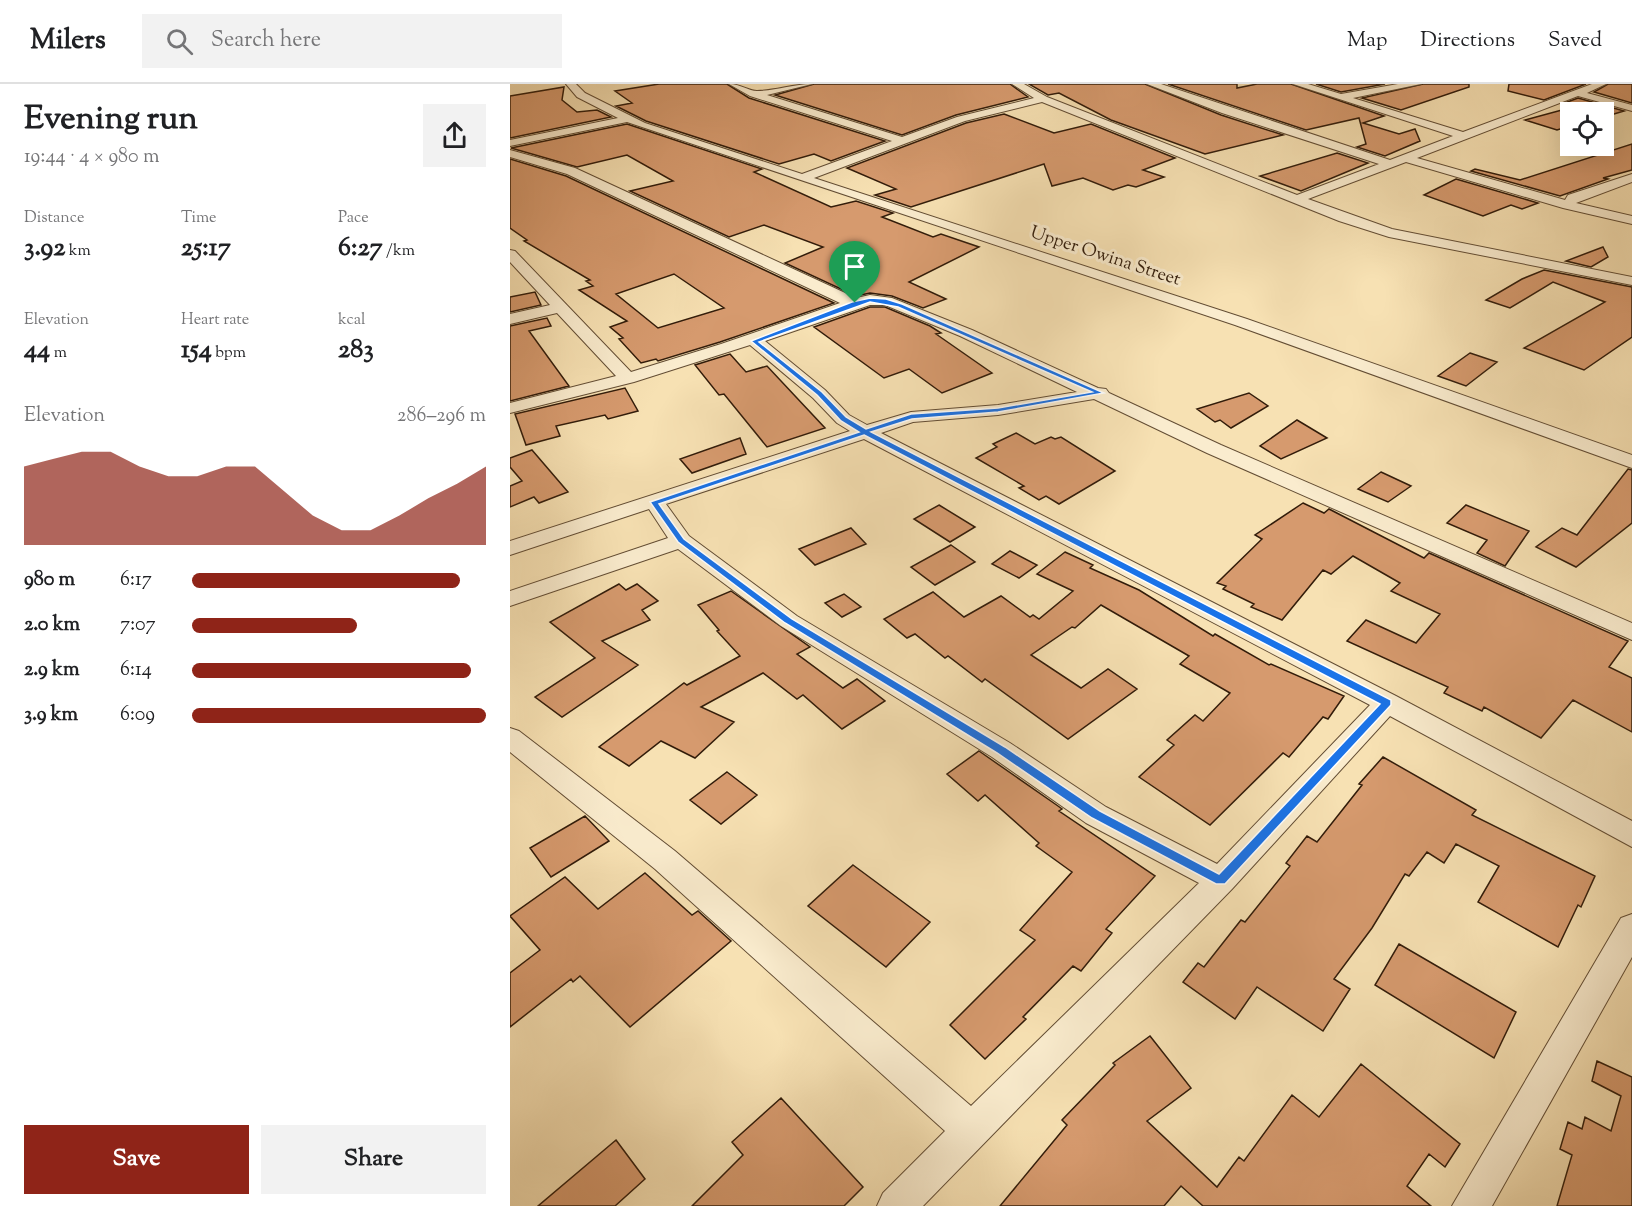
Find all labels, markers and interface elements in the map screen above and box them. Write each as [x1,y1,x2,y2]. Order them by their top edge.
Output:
search box [142,14,562,68]
text: Milers [30,21,106,61]
icon: search [163,25,196,58]
text: Search here [211,25,321,57]
text: Map [1347,26,1387,56]
text: Directions [1420,26,1515,56]
text: Saved [1548,26,1602,56]
text: Evening run [24,96,198,144]
map controls [1560,102,1614,156]
button: locate [1560,102,1614,156]
button: share [423,104,486,167]
text: 19:44 · 4 × 980 m [24,143,159,172]
text: Distance [24,207,84,230]
text: Time [181,207,217,230]
text: Pace [338,207,369,230]
street label: Upper Owina Street [1027,220,1183,294]
text: 3.92 [24,230,65,267]
text: 25:17 [181,230,231,267]
text: 6:27 [338,230,383,267]
text: km [65,240,91,263]
text: /km [383,240,415,263]
pin [829,241,880,303]
icon: arrive [838,250,871,283]
text: Elevation [24,309,89,332]
text: Heart rate [181,309,249,332]
text: kcal [338,309,366,332]
text: 44 [24,332,50,369]
text: 154 [181,332,212,369]
text: 283 [338,332,374,369]
text: m [50,342,67,365]
text: bpm [212,342,246,365]
text: Elevation [24,402,105,431]
text: 286–296 m [397,402,486,431]
text: 980 m [24,566,75,595]
text: 6:17 [120,566,152,595]
text: 2.0 km [24,611,80,640]
text: 7:07 [120,611,156,640]
text: 2.9 km [24,656,79,685]
text: 6:14 [120,656,152,685]
text: 3.9 km [24,701,78,730]
text: 6:09 [120,701,155,730]
button: Save [24,1125,249,1194]
button: Share [261,1125,486,1194]

